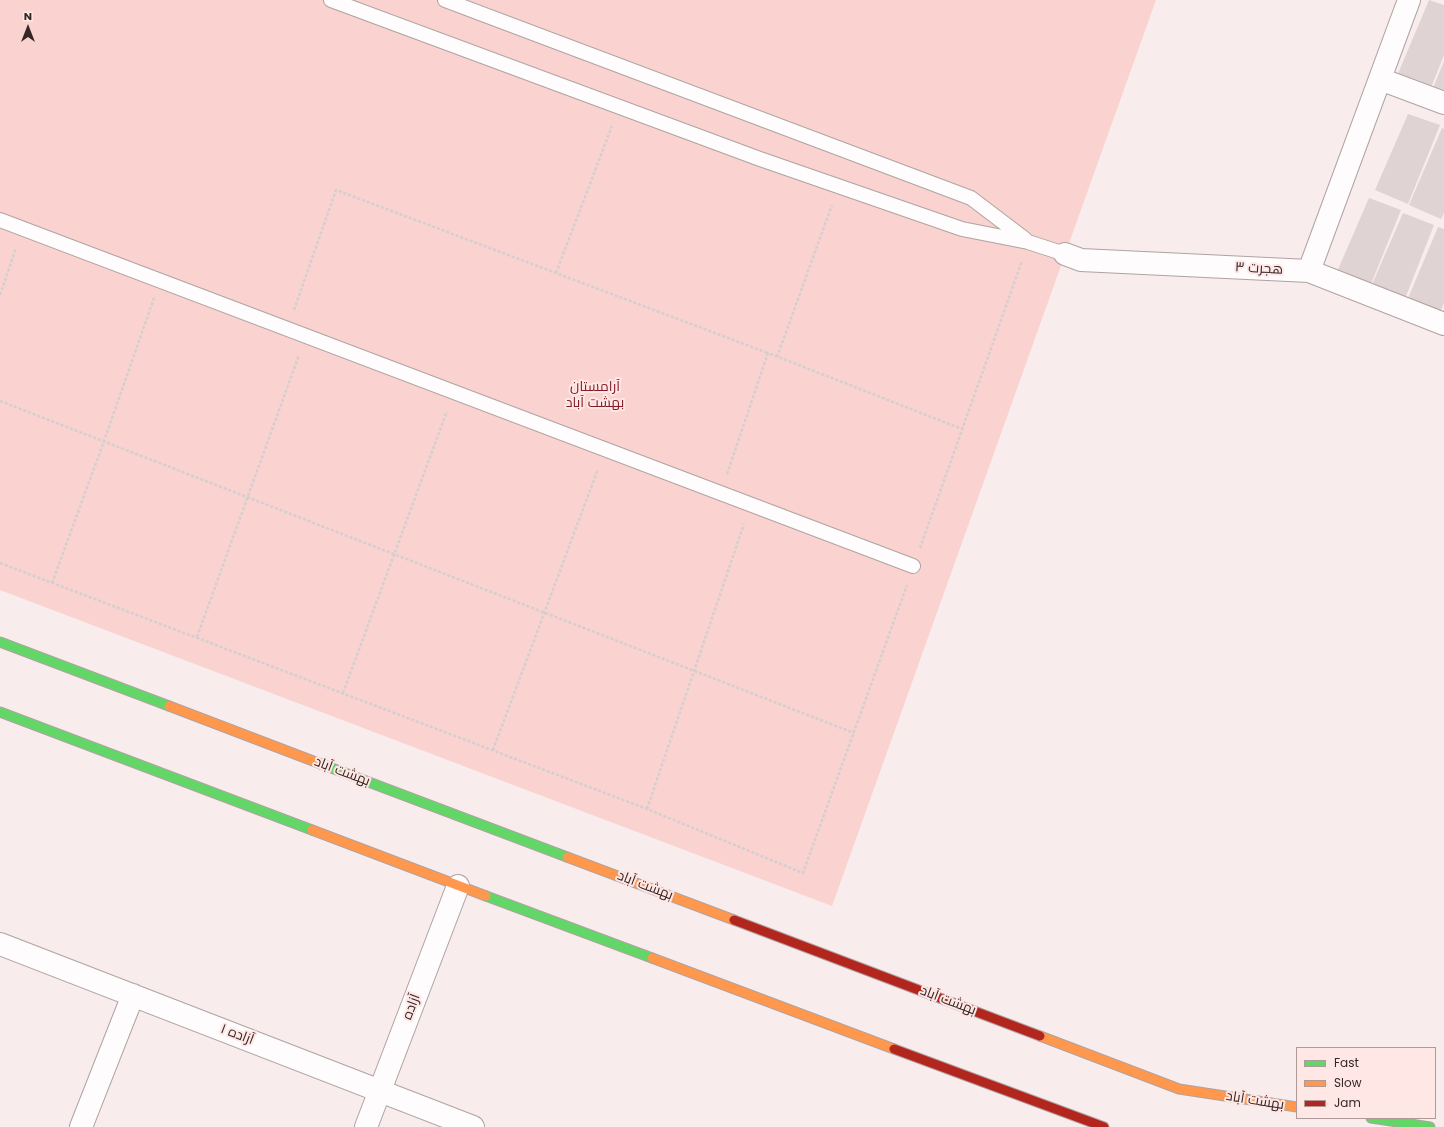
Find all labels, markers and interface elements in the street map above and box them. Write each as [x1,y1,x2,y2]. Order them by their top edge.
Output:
north arrow [8,8,48,48]
text: N [24,8,32,24]
street label: هجرت ۳ [1235,259,1283,279]
park label: آرامستان بهشت آباد [566,379,624,412]
street label: بهشت آباد [312,754,372,790]
street label: بهشت آباد [615,868,675,904]
street label: بهشت آباد [918,983,978,1019]
street label: آزاده [399,992,425,1022]
street label: آزاده ۱ [218,1021,256,1049]
legend [1296,1047,1436,1119]
text: Fast [1334,1054,1359,1071]
text: Slow [1334,1074,1362,1091]
street label: بهشت آباد [1225,1088,1285,1114]
text: Jam [1334,1094,1361,1111]

